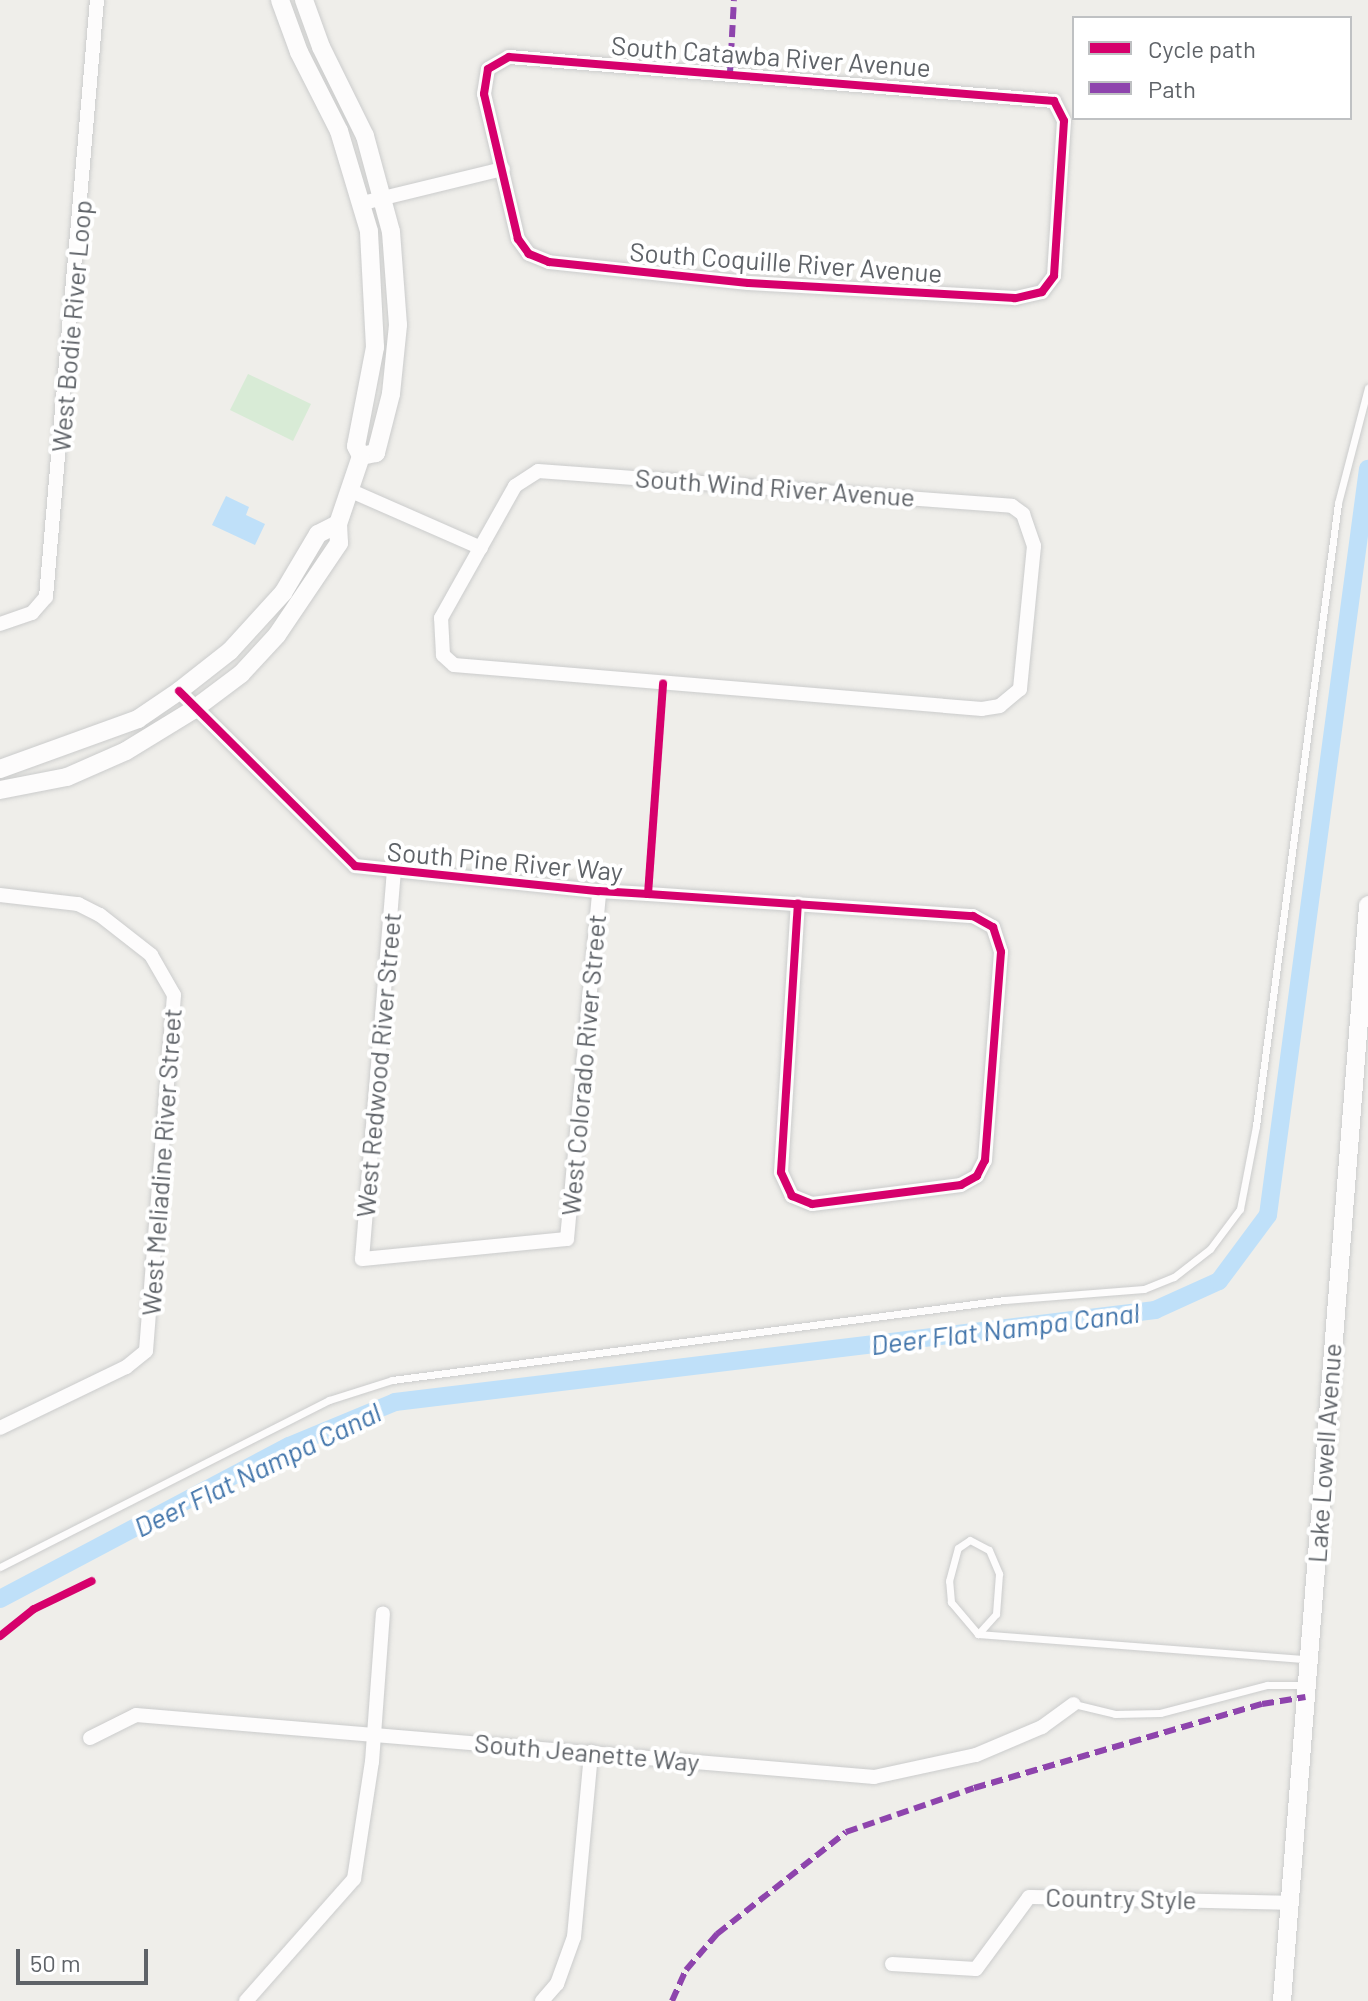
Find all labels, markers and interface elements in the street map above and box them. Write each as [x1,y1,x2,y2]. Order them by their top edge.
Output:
legend [1072,16,1352,120]
street label: South Catawba River Avenue [610,29,932,83]
text: Cycle path [1148,34,1256,63]
text: Path [1148,74,1196,103]
street label: West Bodie River Loop [44,199,98,453]
street label: South Coquille River Avenue [629,236,943,288]
street label: South Wind River Avenue [634,462,916,512]
street label: South Pine River Way [386,835,624,887]
street label: West Redwood River Street [349,911,407,1219]
street label: West Colorado River Street [554,913,612,1217]
street label: West Meliadine River Street [135,1007,187,1317]
water label: Deer Flat Nampa Canal [869,1295,1141,1361]
street label: Lake Lowell Avenue [1301,1342,1347,1564]
water label: Deer Flat Nampa Canal [128,1395,386,1543]
street label: South Jeanette Way [473,1727,701,1777]
street label: Country Style [1045,1881,1197,1915]
scale bar [20,1933,152,1983]
text: 50 m [30,1948,81,1977]

